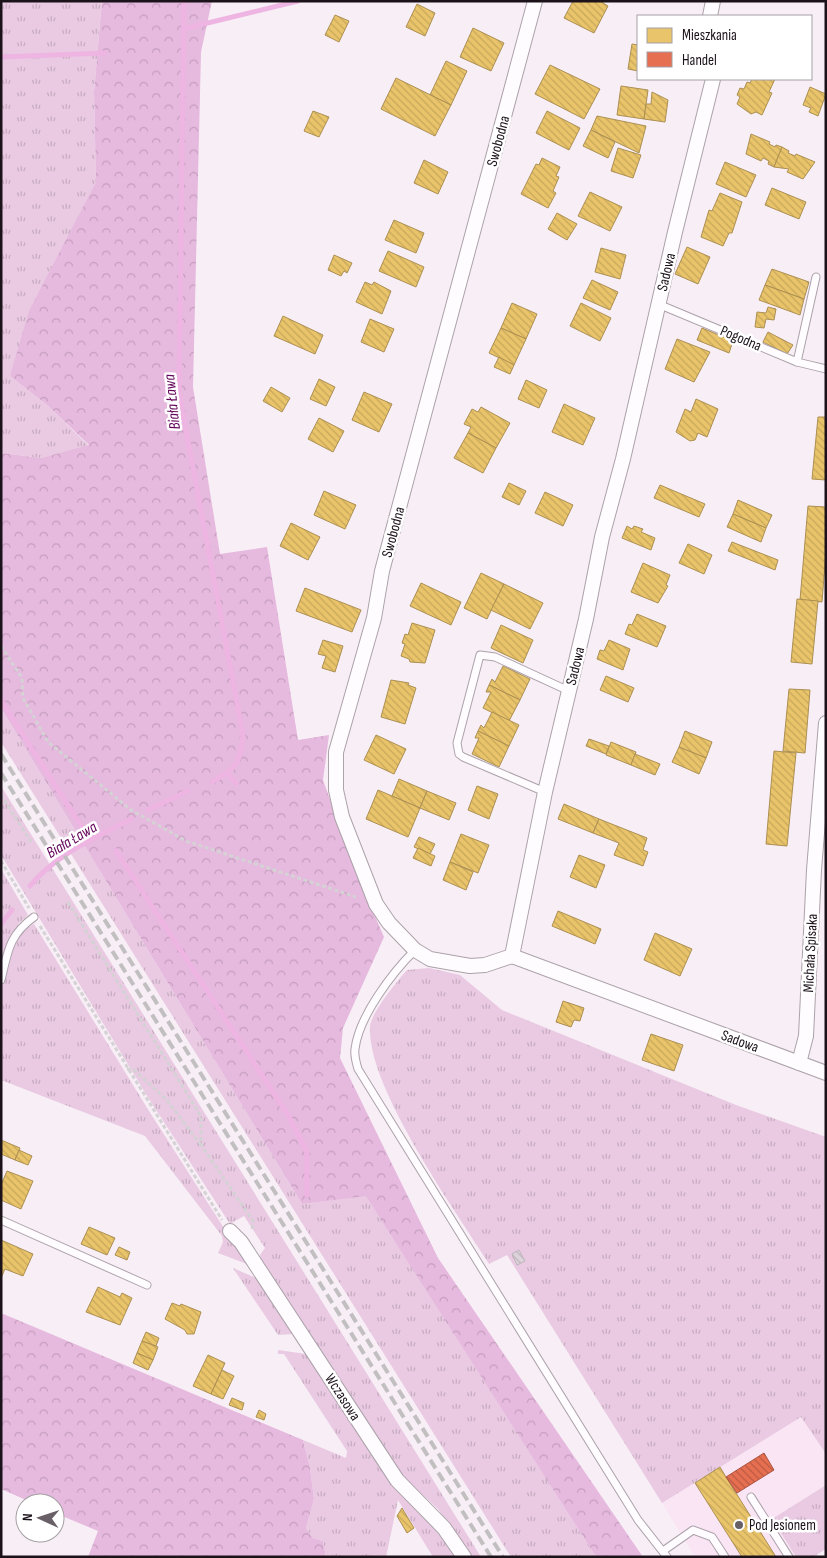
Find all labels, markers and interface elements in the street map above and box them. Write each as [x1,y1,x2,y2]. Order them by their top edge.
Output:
legend [637,15,812,80]
text: Mieszkania [682,26,737,45]
text: Handel [682,51,717,70]
street label: Swobodna [483,113,514,169]
street label: Sadowa [653,251,680,293]
street label: Pogodna [717,321,765,356]
water label: Biała Ława [160,373,185,431]
street label: Swobodna [378,504,409,560]
street label: Sadowa [562,645,589,687]
water label: Biała Ława [43,818,101,863]
street label: Michała Spisaka [799,913,822,993]
street label: Sadowa [718,1026,761,1057]
street label: Wczasowa [320,1370,365,1424]
north arrow [15,1493,65,1543]
text: N [19,1513,36,1522]
place label: Pod Jesionem [749,1516,816,1535]
marker: Pod Jesionem [733,1519,745,1531]

